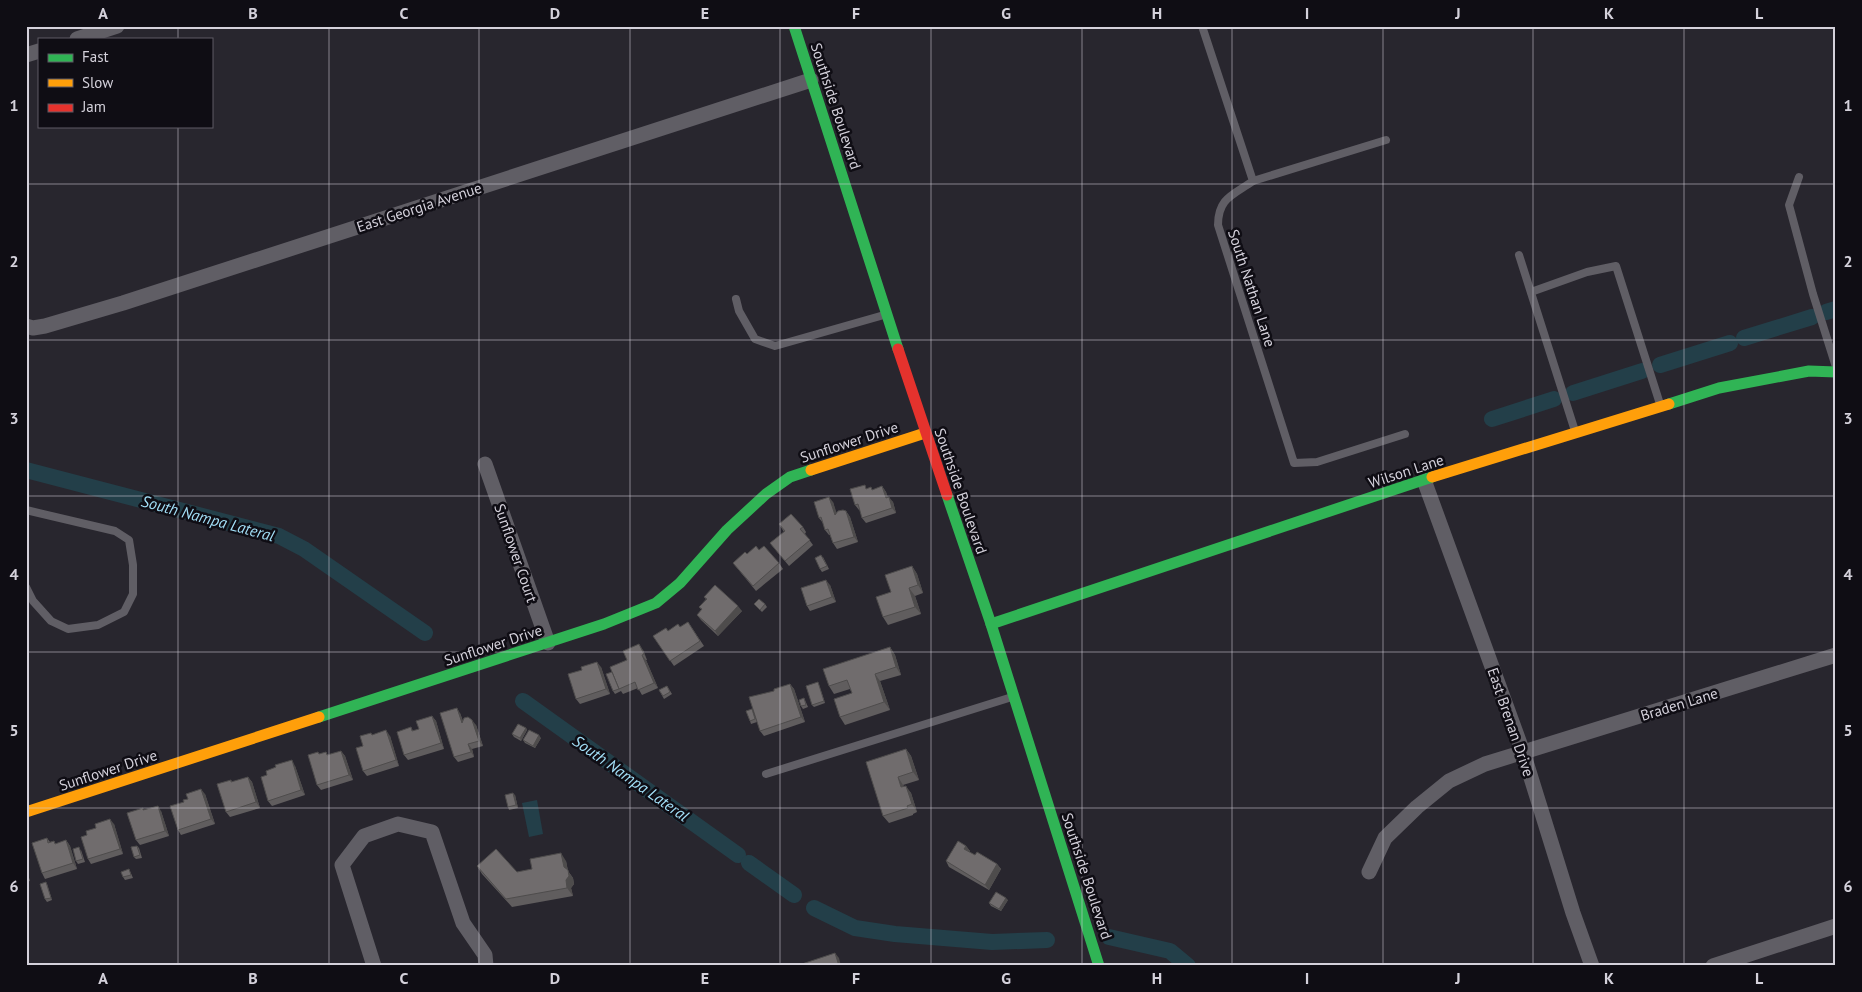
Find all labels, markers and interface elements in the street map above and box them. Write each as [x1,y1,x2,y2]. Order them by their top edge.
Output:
text: A [98,3,108,23]
text: B [248,3,258,23]
text: C [400,3,409,23]
text: D [550,3,560,23]
text: E [701,3,709,23]
text: F [852,3,860,23]
text: G [1001,3,1011,23]
text: H [1152,3,1162,23]
text: I [1305,3,1309,23]
text: J [1454,3,1461,23]
text: K [1604,3,1614,23]
text: L [1755,3,1764,23]
legend [38,38,212,128]
street label: Southside Boulevard [807,40,865,172]
text: Fast [82,47,109,66]
text: Slow [82,73,113,92]
text: 1 [9,95,19,115]
text: 1 [1843,95,1853,115]
text: Jam [81,97,106,116]
street label: East Georgia Avenue [354,178,484,236]
street label: South Nathan Lane [1224,227,1280,349]
text: 2 [9,251,19,271]
text: 2 [1843,251,1853,271]
text: 3 [9,408,19,428]
text: 3 [1843,408,1853,428]
street label: Sunflower Drive [798,417,900,467]
street label: Southside Boulevard [931,426,991,556]
street label: Wilson Lane [1366,450,1446,492]
water label: South Nampa Lateral [139,491,278,546]
street label: Sunflower Court [490,501,542,605]
text: 4 [9,564,19,584]
text: 4 [1843,564,1853,584]
street label: Sunflower Drive [442,620,544,670]
street label: East Brenan Drive [1483,665,1539,779]
street label: Braden Lane [1638,683,1720,725]
text: 5 [9,720,19,740]
text: 5 [1843,720,1853,740]
water label: South Nampa Lateral [569,730,694,826]
street label: Sunflower Drive [57,745,159,795]
street label: Southside Boulevard [1058,810,1116,942]
text: 6 [9,876,19,896]
text: 6 [1843,876,1853,896]
text: A [98,968,108,988]
text: B [248,968,258,988]
text: C [400,968,409,988]
text: D [550,968,560,988]
text: E [701,968,709,988]
text: F [852,968,860,988]
text: G [1001,968,1011,988]
text: H [1152,968,1162,988]
text: I [1305,968,1309,988]
text: J [1454,968,1461,988]
text: K [1604,968,1614,988]
text: L [1755,968,1764,988]

